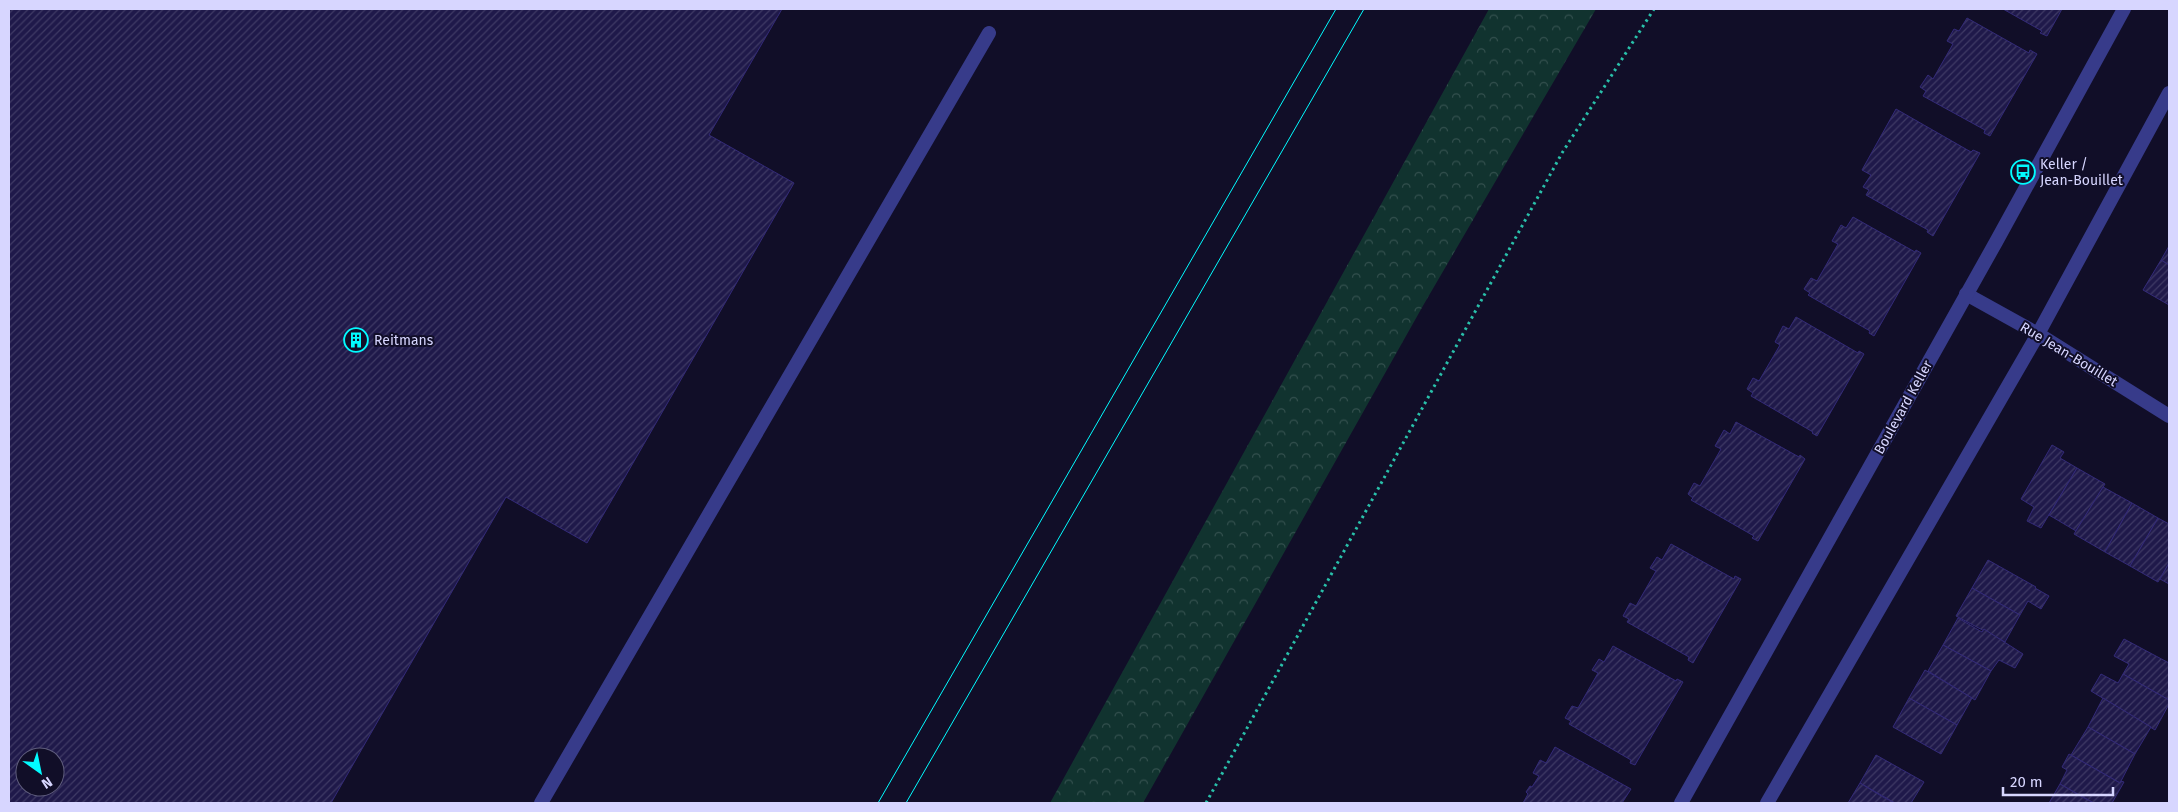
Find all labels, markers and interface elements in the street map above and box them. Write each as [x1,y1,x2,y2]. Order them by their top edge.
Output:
place label: Keller / Jean-Bouillet [2040,156,2124,189]
bus stop icon: Keller / Jean-Bouillet [2010,159,2036,185]
street label: Rue Jean-Bouillet [2017,319,2121,391]
building icon: Reitmans [343,327,369,353]
place label: Reitmans [374,332,434,349]
street label: Boulevard Keller [1871,357,1937,457]
north arrow [15,747,65,797]
scale bar [2003,764,2113,796]
text: N [38,773,55,792]
text: 20 m [2010,773,2043,791]

